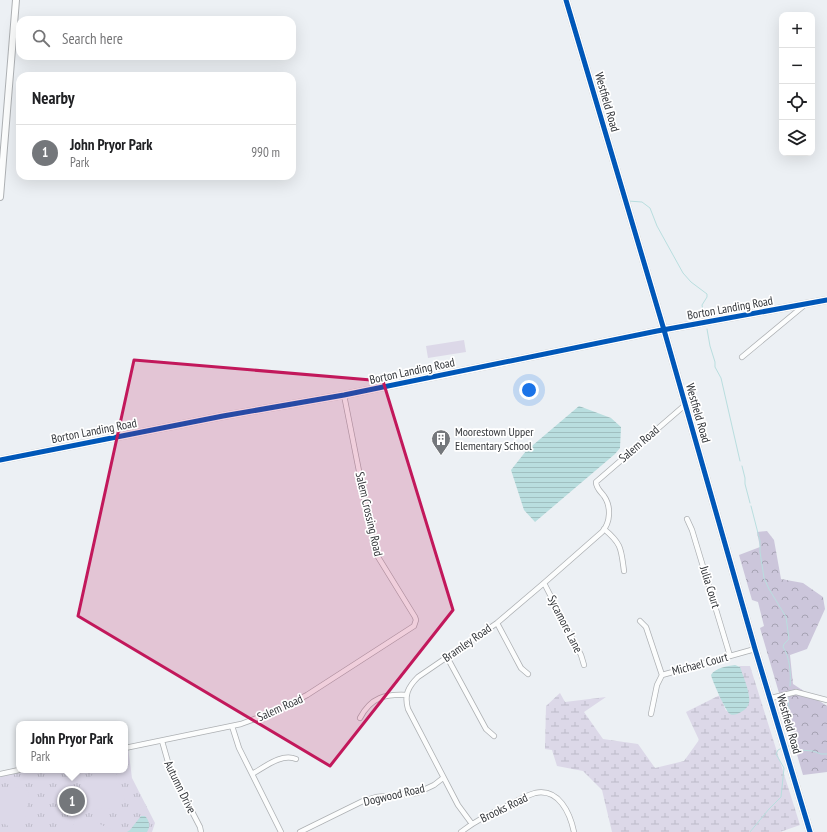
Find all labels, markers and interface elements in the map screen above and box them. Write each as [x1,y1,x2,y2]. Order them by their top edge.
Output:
map controls [779,12,815,156]
button: + [779,12,815,48]
search box [16,16,296,60]
icon: search [30,27,52,49]
text: Search here [62,29,123,48]
button: − [779,48,815,84]
street label: Westfield Road [592,70,623,133]
button: locate [779,84,815,120]
text: Nearby [32,87,75,109]
button: layers [779,120,815,156]
text: John Pryor Park [70,135,152,154]
text: 1 [42,144,48,161]
text: 990 m [251,144,280,161]
text: Park [70,154,89,171]
street label: Borton Landing Road [686,293,774,322]
street label: Borton Landing Road [368,354,456,387]
your location [519,380,539,400]
street label: Westfield Road [683,381,714,444]
street label: Borton Landing Road [50,415,138,446]
street label: Salem Road [615,422,662,465]
place label: Moorestown Upper Elementary School [455,424,534,453]
building icon: Moorestown Upper Elementary School [430,428,452,456]
street label: Salem Crossing Road [353,470,386,557]
street label: Julia Court [697,563,724,610]
street label: Sycamore Lane [545,593,586,655]
street label: Bramley Road [439,620,494,665]
street label: Michael Court [670,649,730,678]
street label: Salem Road [255,691,305,724]
street label: Westfield Road [774,692,805,755]
popup [16,721,128,773]
text: John Pryor Park [31,729,113,748]
text: Park [31,748,50,765]
street label: Autumn Drive [161,758,200,816]
street label: Dogwood Road [362,780,426,809]
pin: 1 [59,786,85,816]
street label: Brooks Road [478,790,530,825]

